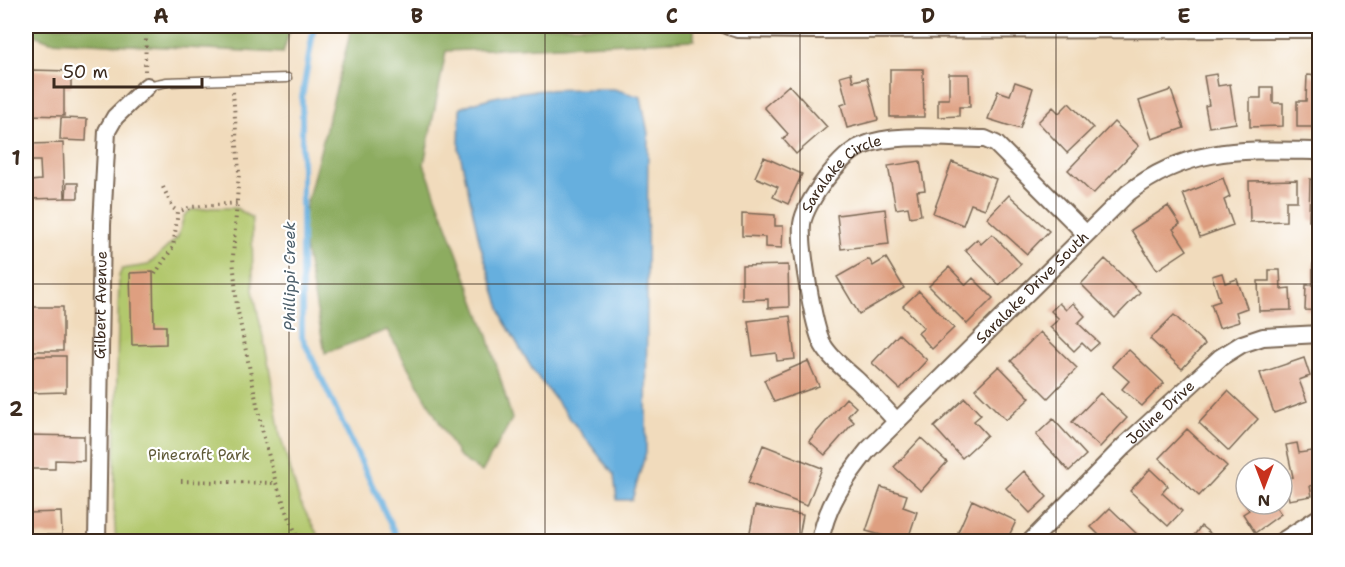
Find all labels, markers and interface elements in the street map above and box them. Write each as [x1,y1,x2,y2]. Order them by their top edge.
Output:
text: A [153,3,169,29]
text: B [411,3,423,29]
text: C [666,3,678,29]
text: D [921,3,935,29]
text: E [1177,3,1191,29]
scale bar [54,51,202,89]
text: 50 m [63,60,108,84]
street label: Saralake Circle [797,131,883,216]
text: 1 [11,145,21,171]
water label: Phillippi Creek [279,221,300,331]
street label: Saralake Drive South [971,227,1093,348]
street label: Gilbert Avenue [90,251,112,359]
street label: Joline Drive [1122,376,1199,449]
text: 2 [9,396,23,422]
park label: Pinecraft Park [148,445,250,465]
north arrow [1234,456,1294,516]
text: N [1258,490,1270,511]

